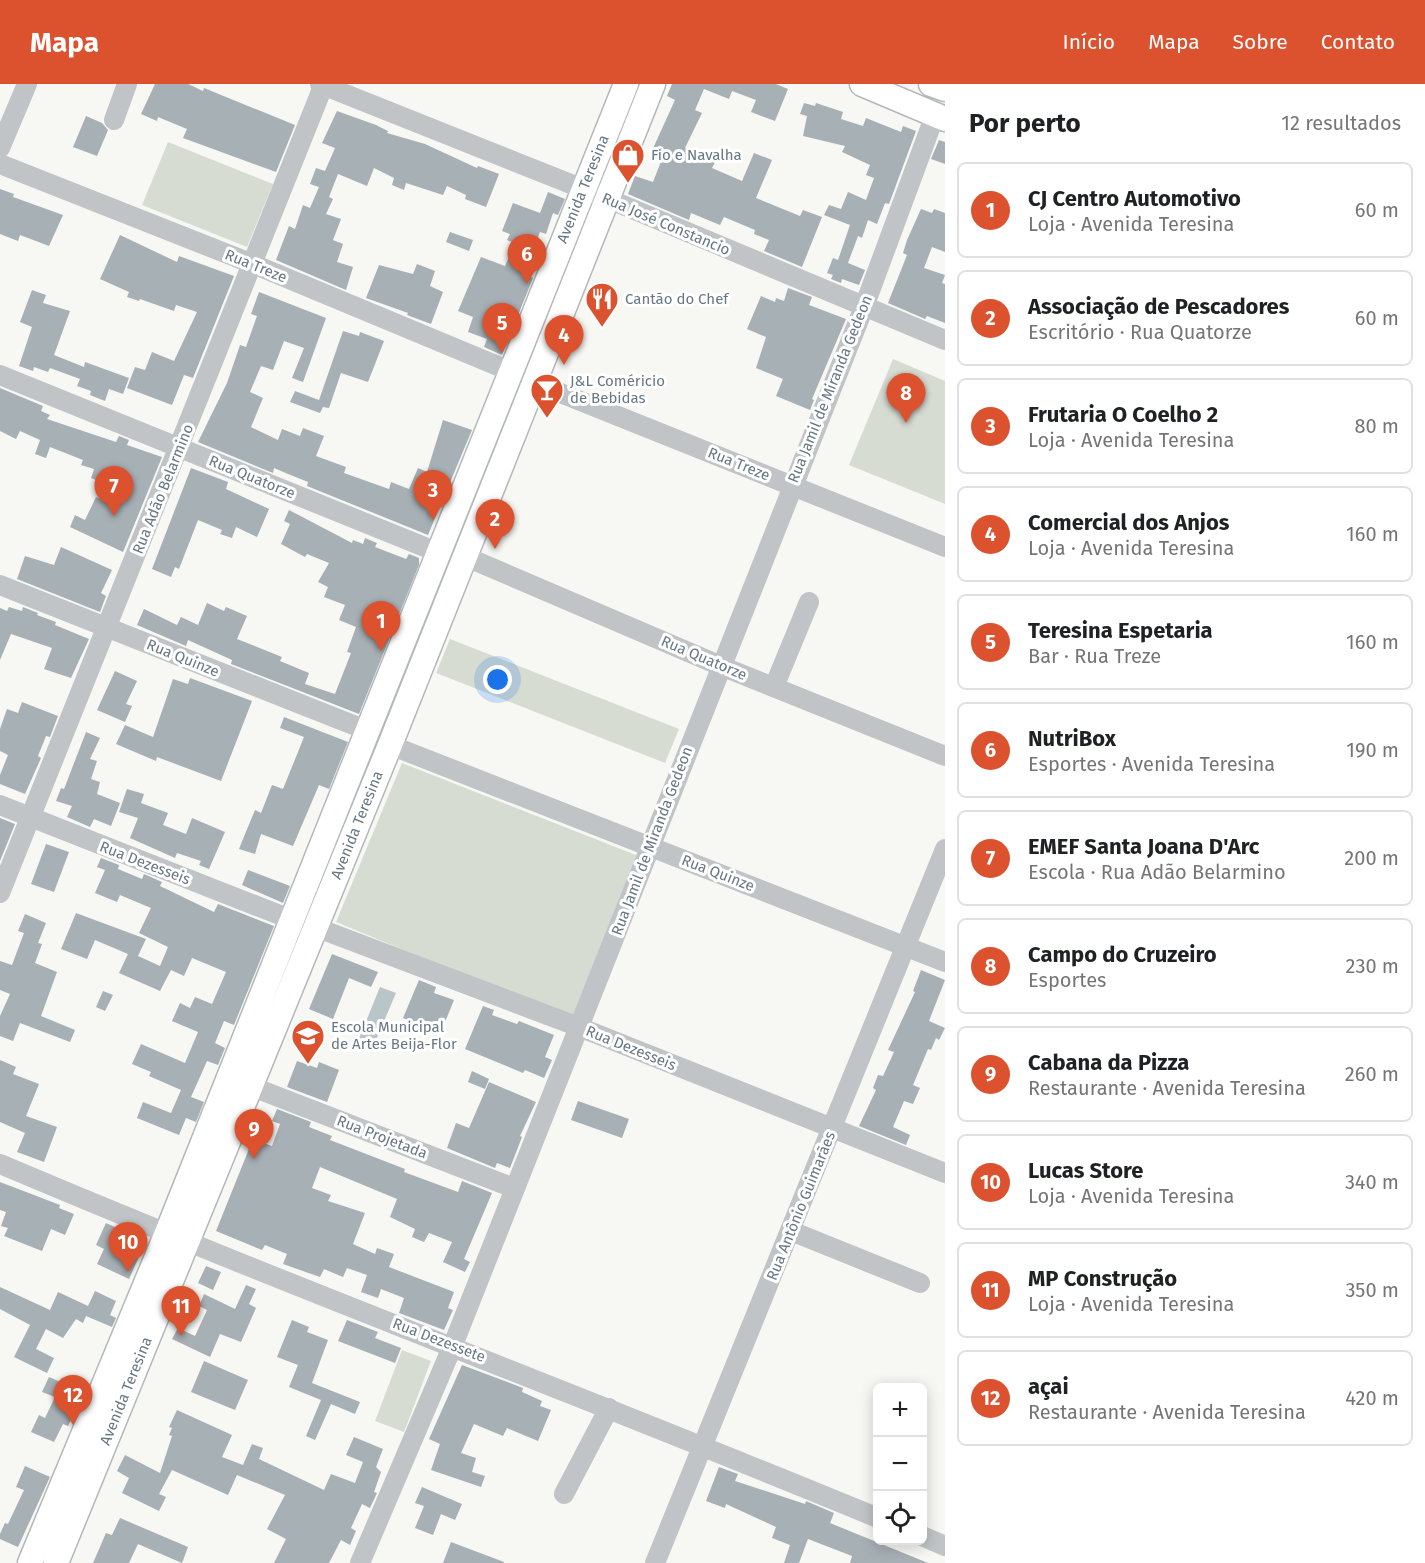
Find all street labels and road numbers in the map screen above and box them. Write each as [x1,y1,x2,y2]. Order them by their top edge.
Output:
street label: Avenida Teresina [553,132,613,246]
street label: Rua José Constancio [599,189,733,259]
street label: Rua Treze [222,245,290,287]
street label: Rua Jamil de Miranda Gedeon [784,293,876,485]
street label: Rua Adão Belarmino [129,421,197,557]
street label: Rua Treze [705,443,773,485]
street label: Rua Quatorze [206,452,298,502]
street label: Rua Quatorze [658,632,750,684]
street label: Rua Quinze [144,635,222,681]
street label: Rua Jamil de Miranda Gedeon [608,744,696,938]
street label: Avenida Teresina [327,768,387,882]
street label: Rua Dezesseis [97,837,193,889]
street label: Rua Quinze [679,851,757,895]
street label: Rua Dezesseis [583,1022,679,1074]
street label: Rua Projetada [334,1111,430,1163]
street label: Rua Antônio Guimarães [763,1129,839,1283]
street label: Rua Dezessete [390,1314,488,1366]
street label: Avenida Teresina [96,1334,156,1448]

